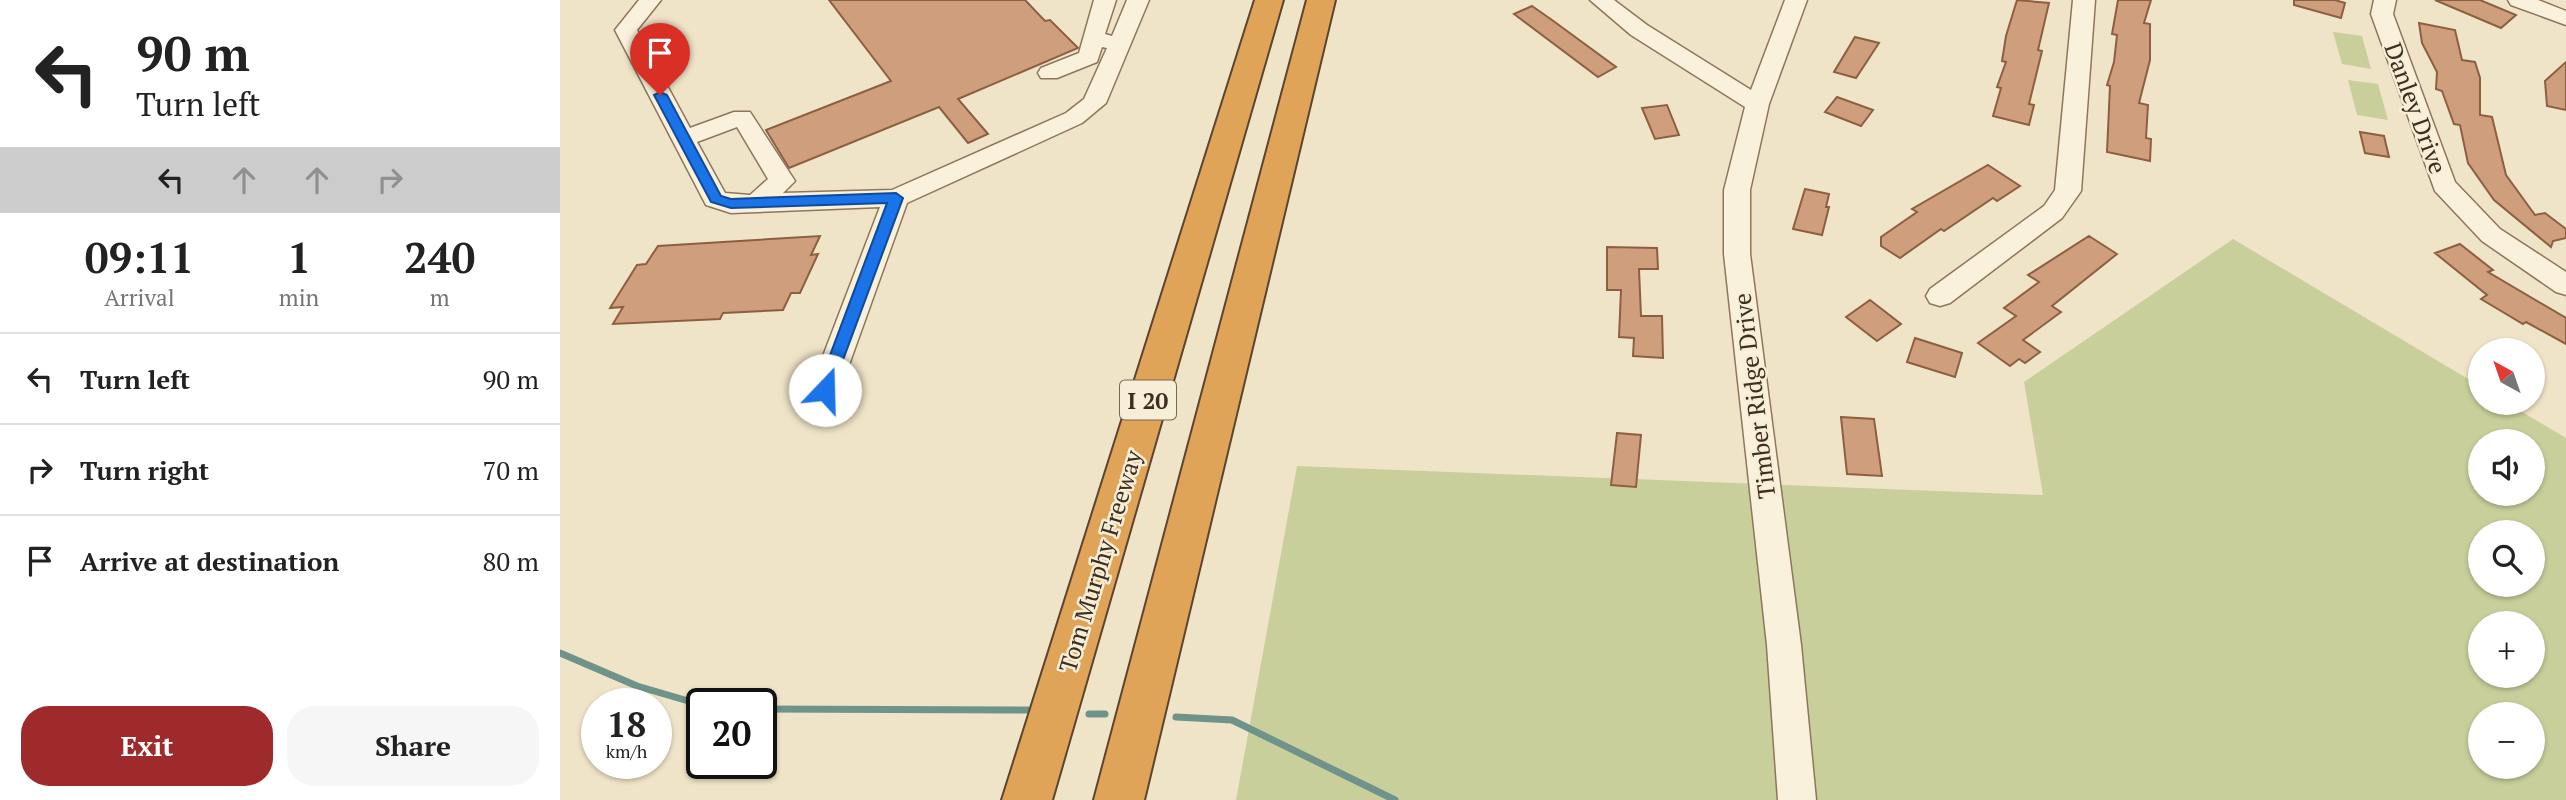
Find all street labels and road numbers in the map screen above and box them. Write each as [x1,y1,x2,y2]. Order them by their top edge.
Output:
street label: Danley Drive [2377,38,2455,178]
street label: Timber Ridge Drive [1726,292,1782,500]
road number: I 20 [1120,380,1176,420]
street label: Tom Murphy Freeway [1051,445,1149,676]

